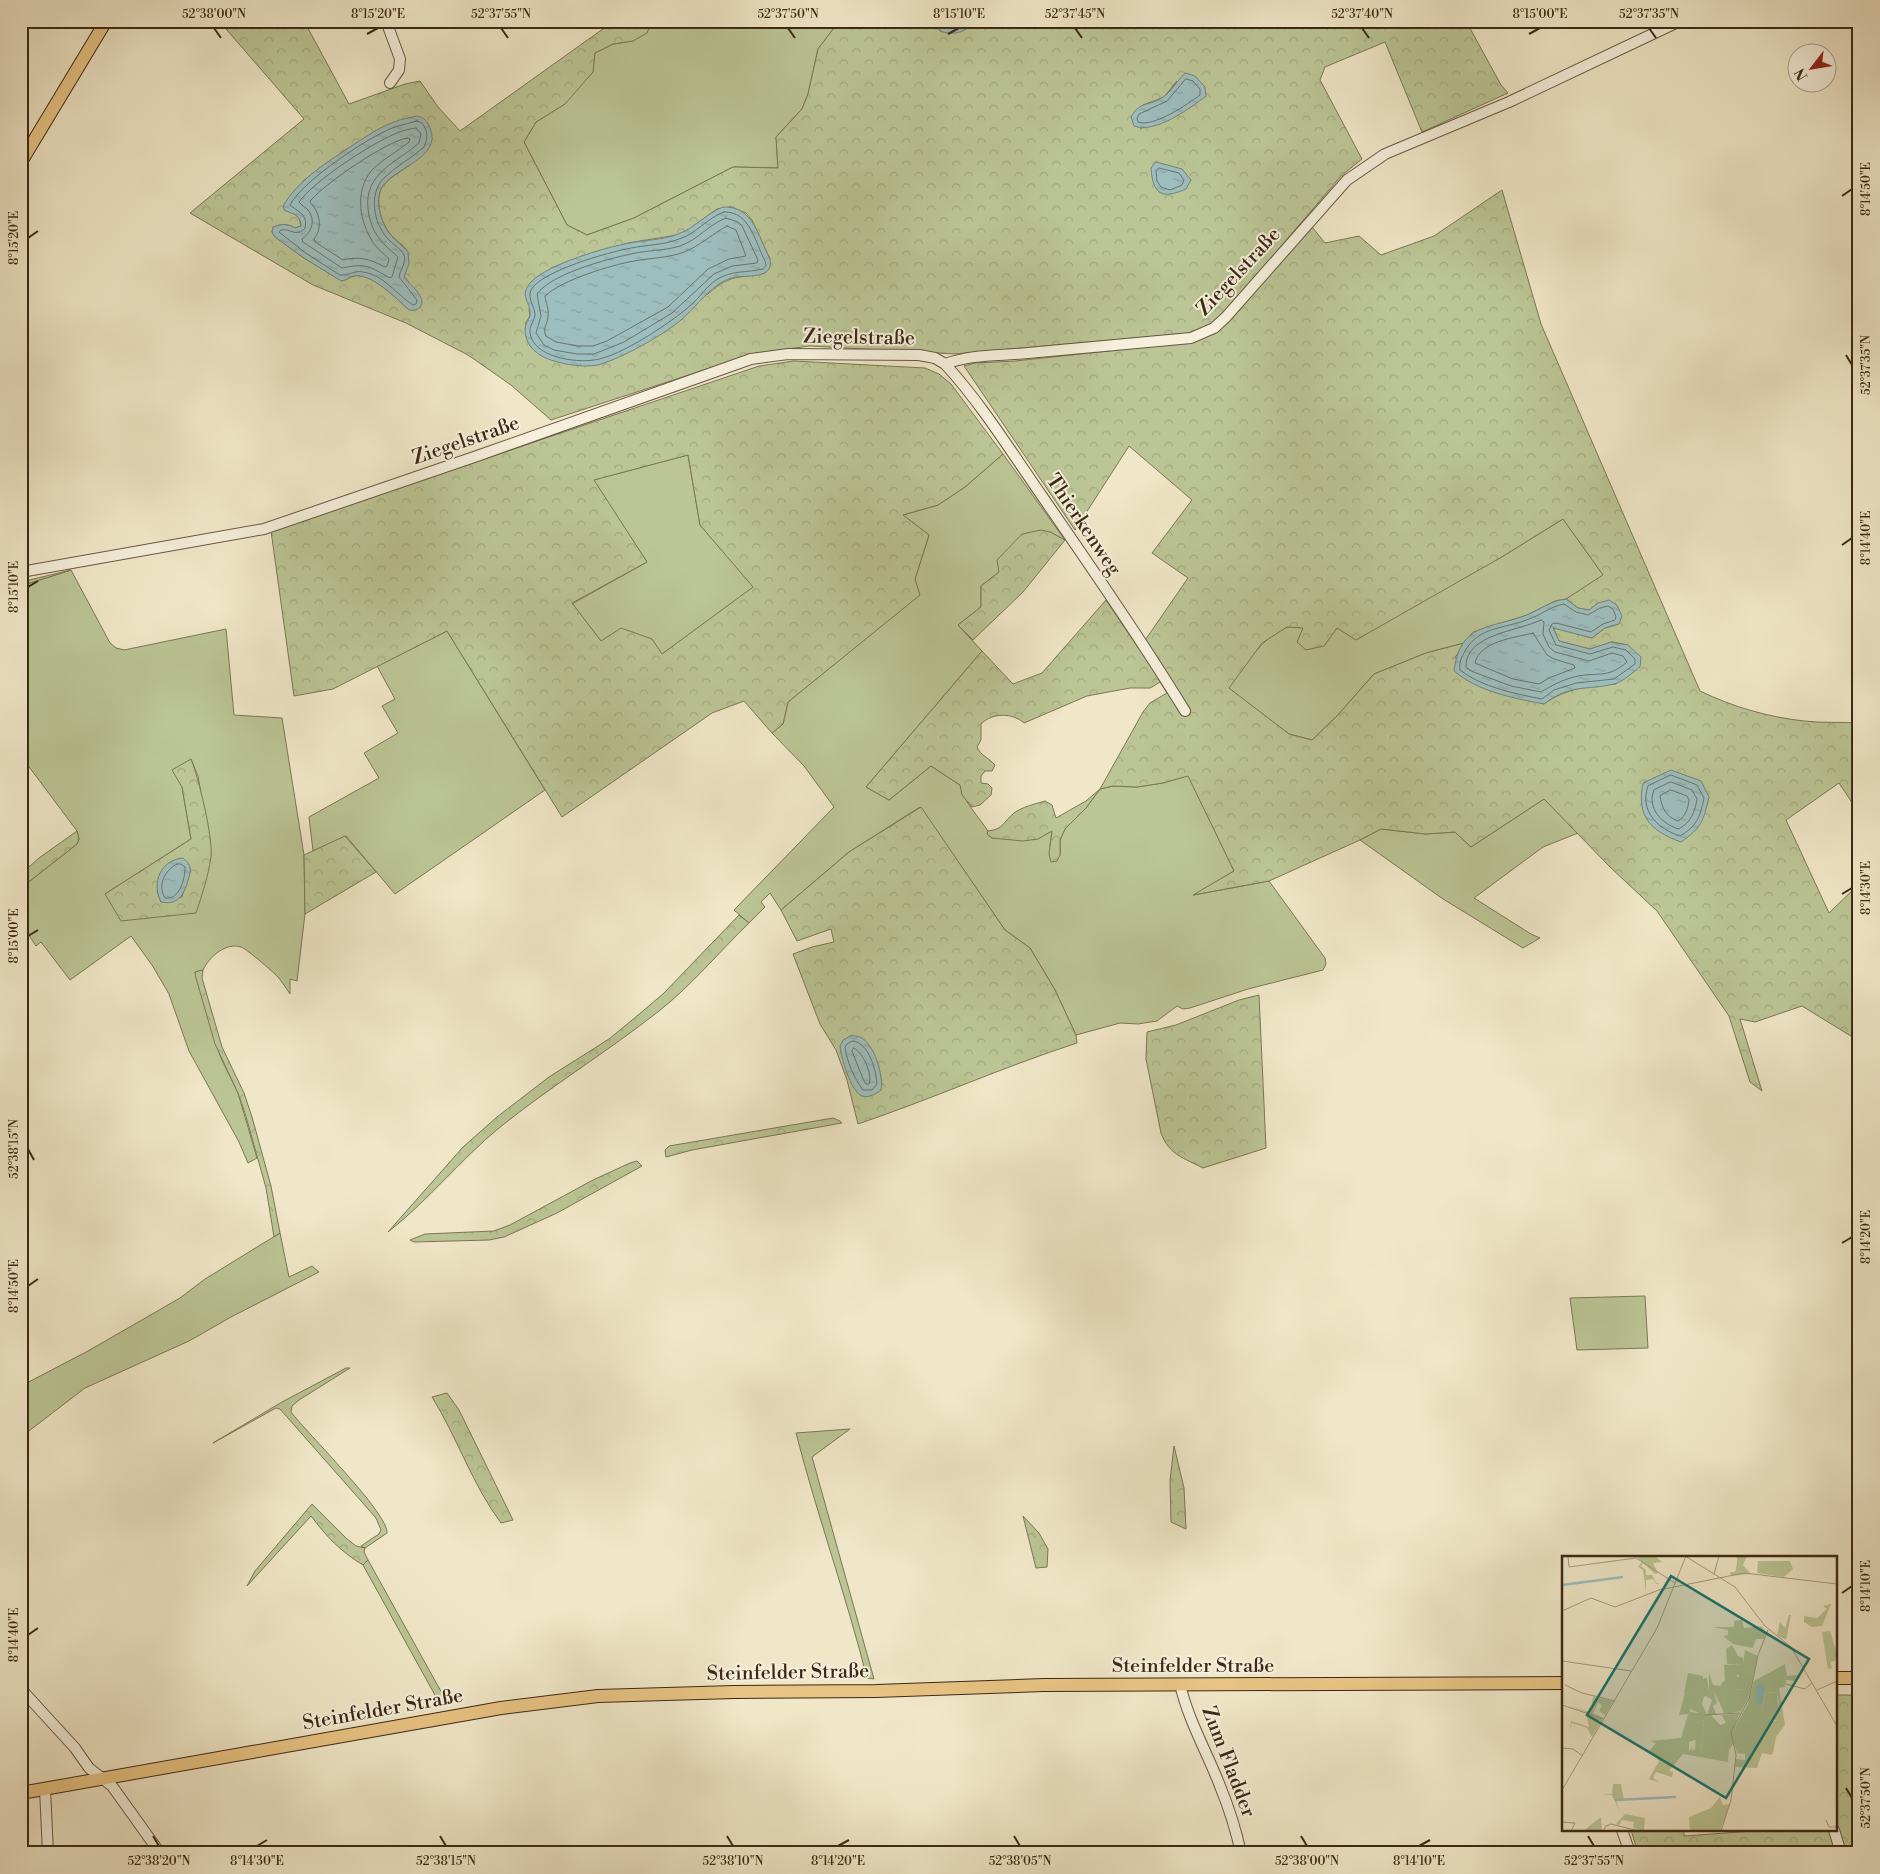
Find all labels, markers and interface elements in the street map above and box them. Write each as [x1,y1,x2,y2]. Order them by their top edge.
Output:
text: 52°38'00"N [182,7,246,22]
text: 8°15'20"E [351,7,405,22]
text: 52°37'55"N [471,7,531,22]
text: 52°37'50"N [757,7,819,22]
text: 8°15'10"E [933,7,985,22]
text: 52°37'45"N [1045,7,1105,22]
text: 52°37'40"N [1331,7,1393,22]
text: 8°15'00"E [1512,7,1568,22]
text: 52°37'35"N [1619,7,1679,22]
north arrow [1788,42,1838,92]
text: N [1791,65,1812,84]
text: 8°14'50"E [1859,162,1874,216]
text: 8°15'20"E [7,211,22,265]
street label: Ziegelstraße [1192,223,1286,321]
street label: Ziegelstraße [803,325,915,351]
text: 52°37'35"N [1859,335,1874,395]
street label: Ziegelstraße [409,411,523,471]
street label: Thierkenweg [1040,469,1126,581]
text: 8°14'40"E [1859,511,1874,565]
text: 8°15'10"E [7,561,22,613]
text: 8°14'30"E [1859,861,1874,915]
text: 8°15'00"E [7,908,22,964]
text: 52°38'15"N [7,1119,22,1179]
text: 8°14'20"E [1859,1210,1874,1264]
text: 8°14'50"E [7,1259,22,1313]
inset map [1562,1556,1838,1832]
text: 8°14'10"E [1859,1560,1874,1612]
text: 8°14'40"E [7,1608,22,1662]
street label: Steinfelder Straße [1112,1654,1274,1679]
street label: Steinfelder Straße [706,1659,870,1687]
street label: Steinfelder Straße [301,1684,465,1736]
street label: Zum Fladder [1195,1703,1261,1821]
text: 52°37'50"N [1859,1767,1874,1829]
text: 52°38'20"N [128,1854,191,1869]
text: 8°14'30"E [230,1854,284,1869]
text: 52°38'15"N [416,1854,476,1869]
text: 52°38'10"N [703,1854,764,1869]
text: 8°14'20"E [811,1854,865,1869]
text: 52°38'05"N [989,1854,1051,1869]
text: 52°38'00"N [1275,1854,1339,1869]
text: 8°14'10"E [1393,1854,1445,1869]
text: 52°37'55"N [1564,1854,1624,1869]

